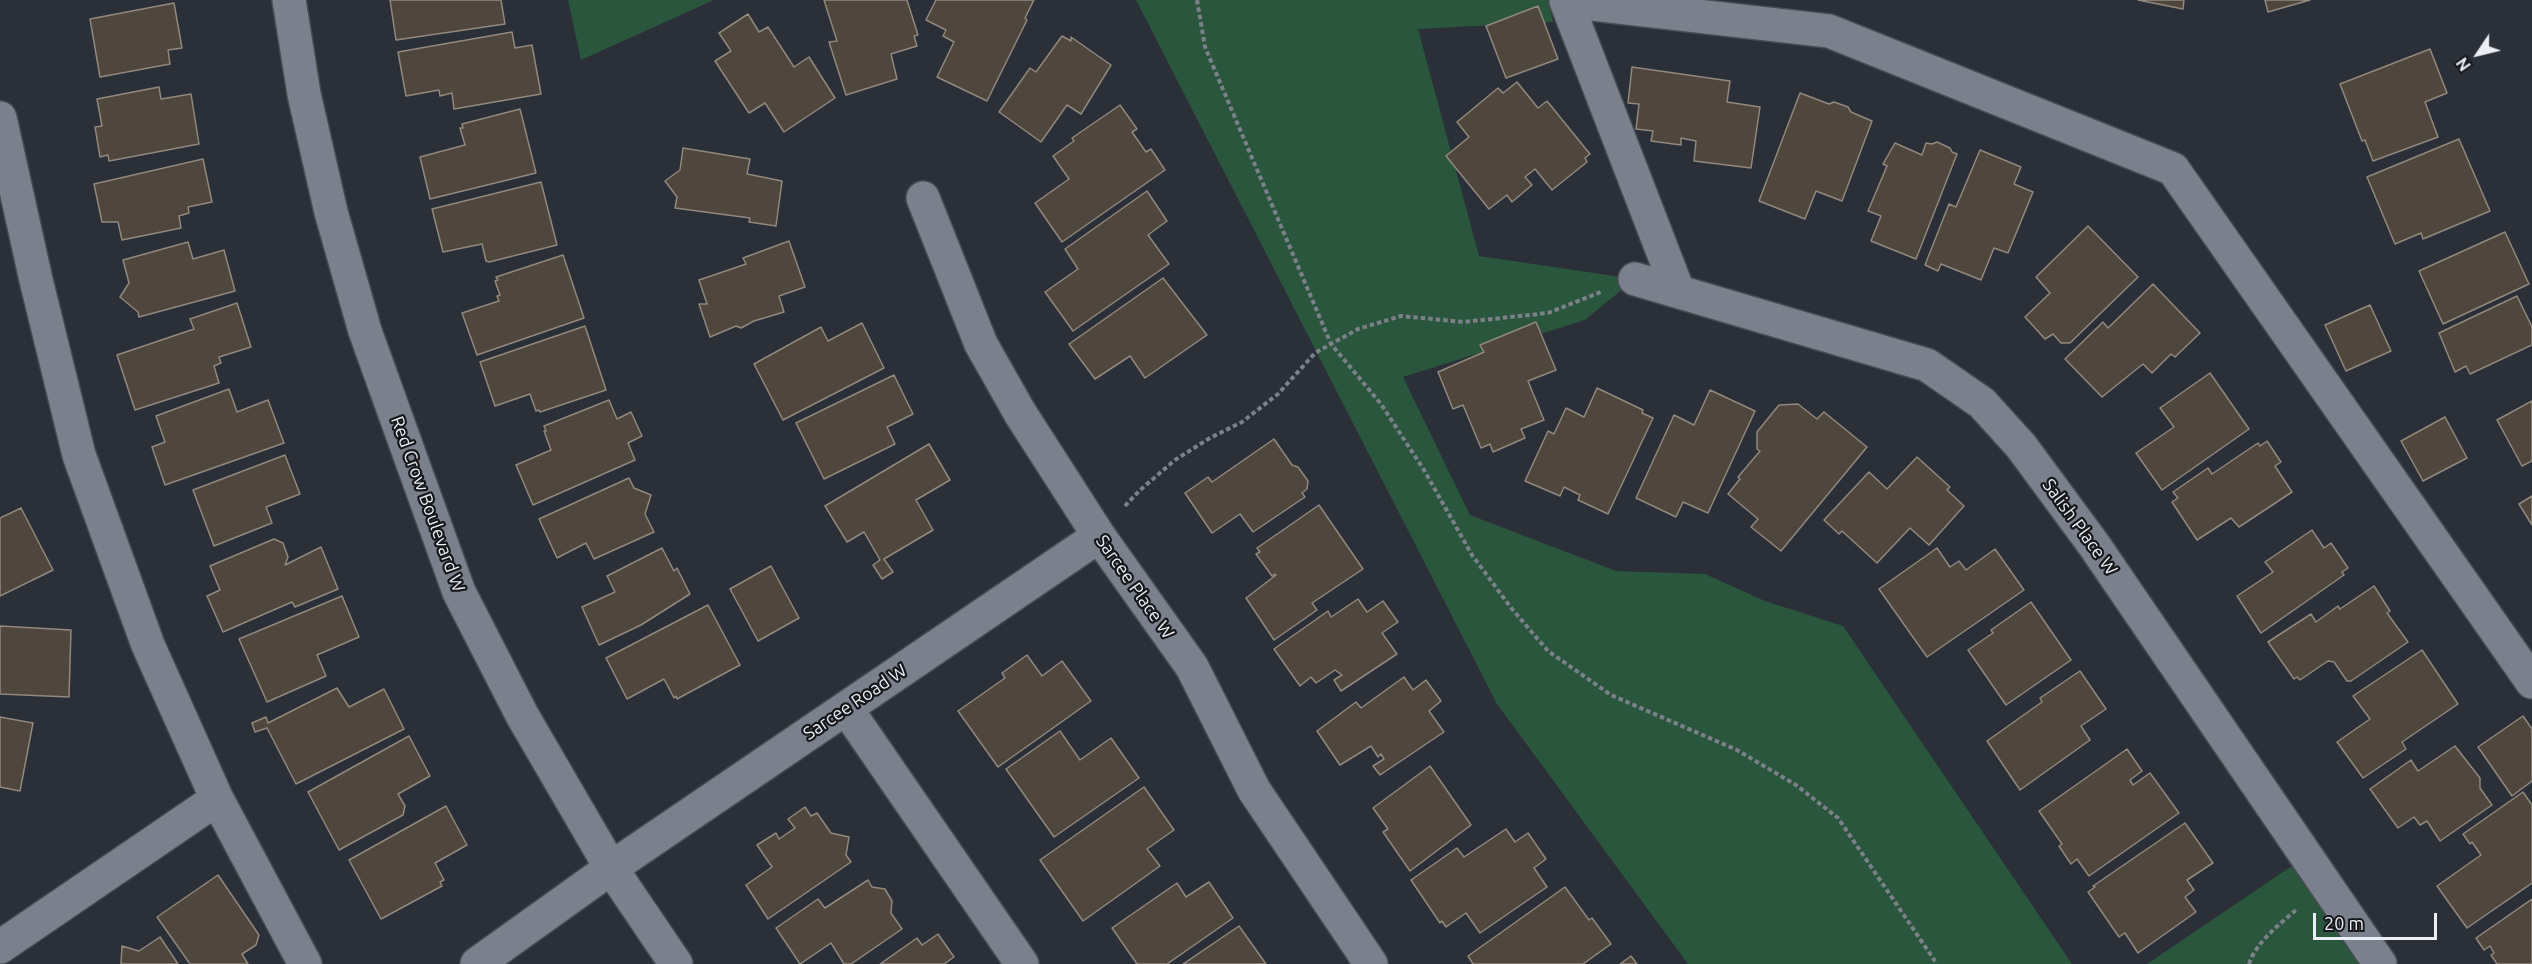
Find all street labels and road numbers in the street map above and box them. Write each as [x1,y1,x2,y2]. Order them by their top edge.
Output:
street label: Red Crow Boulevard W [386,413,470,595]
street label: Salish Place W [2038,475,2122,579]
street label: Sarcee Place W [1091,531,1179,643]
street label: Sarcee Road W [799,659,911,745]

